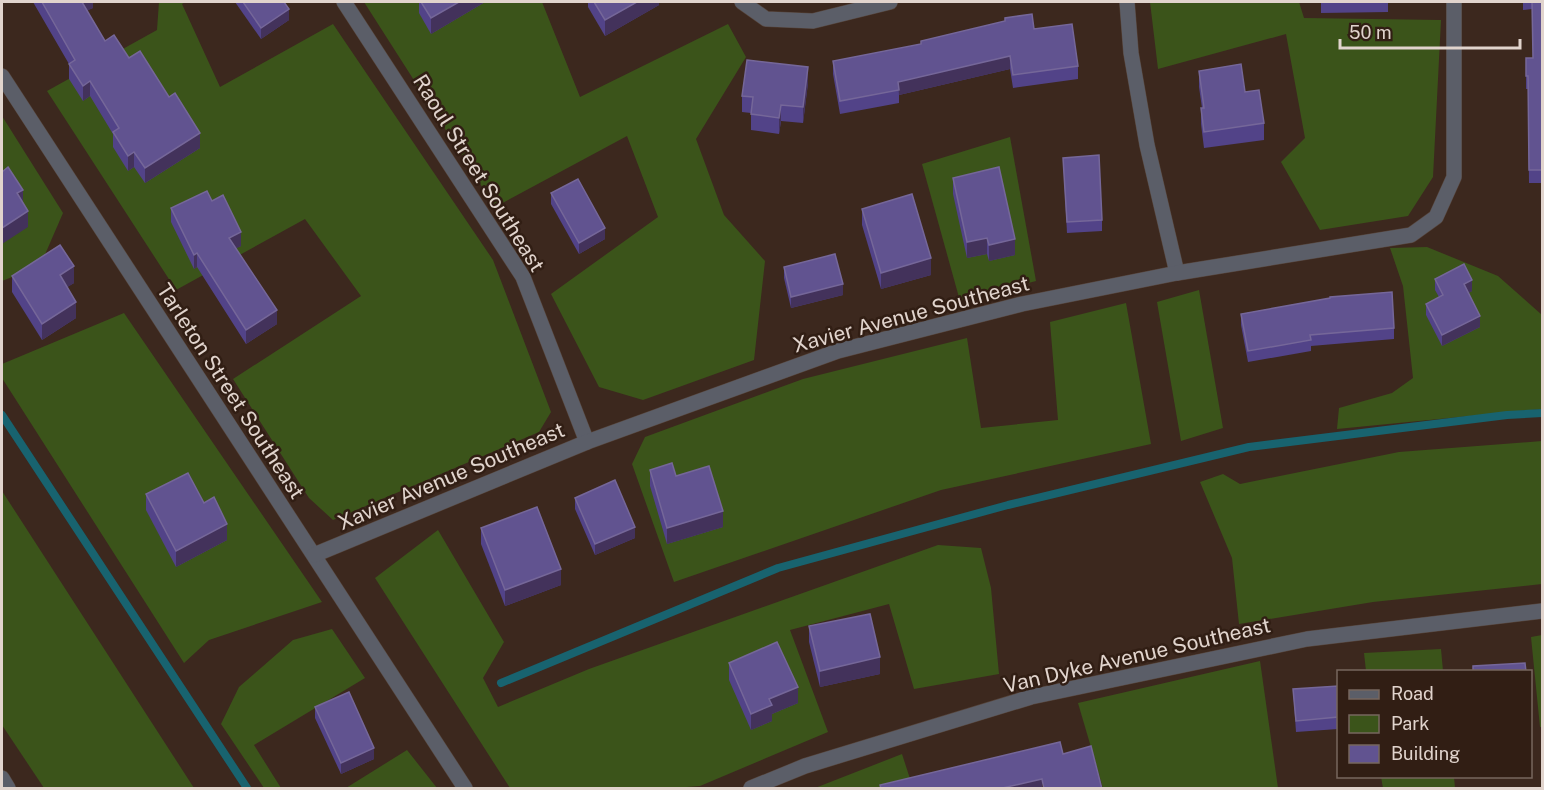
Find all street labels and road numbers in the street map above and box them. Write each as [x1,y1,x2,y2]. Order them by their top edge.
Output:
street label: Raoul Street Southeast [408,70,550,276]
street label: Xavier Avenue Southeast [790,270,1032,358]
street label: Tarleton Street Southeast [152,279,310,503]
street label: Xavier Avenue Southeast [334,417,568,535]
street label: Van Dyke Avenue Southeast [1001,612,1273,698]

